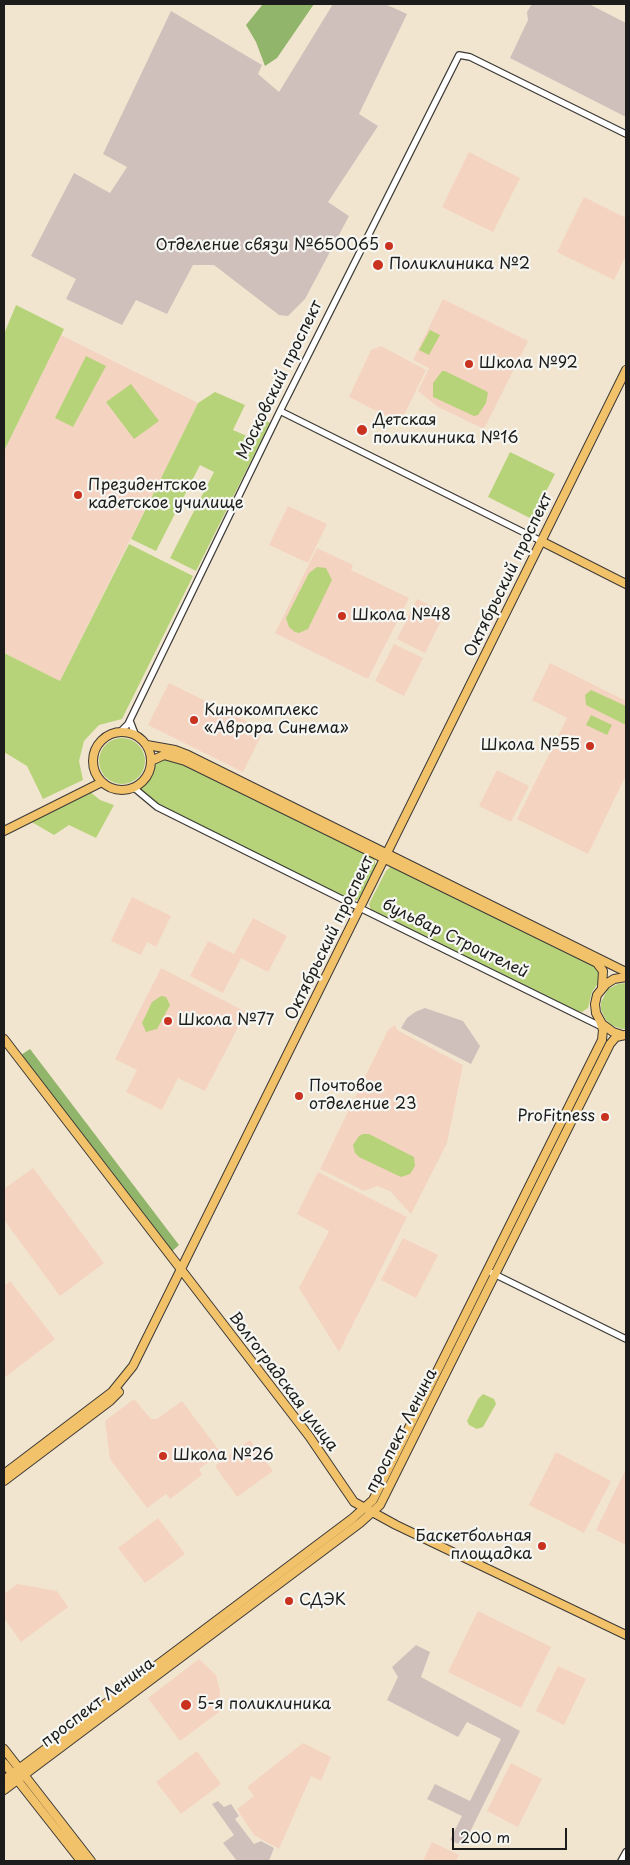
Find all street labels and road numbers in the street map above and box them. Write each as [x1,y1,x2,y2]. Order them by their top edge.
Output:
street label: Московский проспект [233,297,327,463]
street label: Октябрьский проспект [461,490,557,660]
street label: Октябрьский проспект [282,853,378,1023]
street label: бульвар Строителей [379,895,531,983]
street label: Волгоградская улица [224,1309,342,1455]
street label: проспект Ленина [362,1366,442,1496]
street label: проспект Ленина [38,1654,158,1752]

